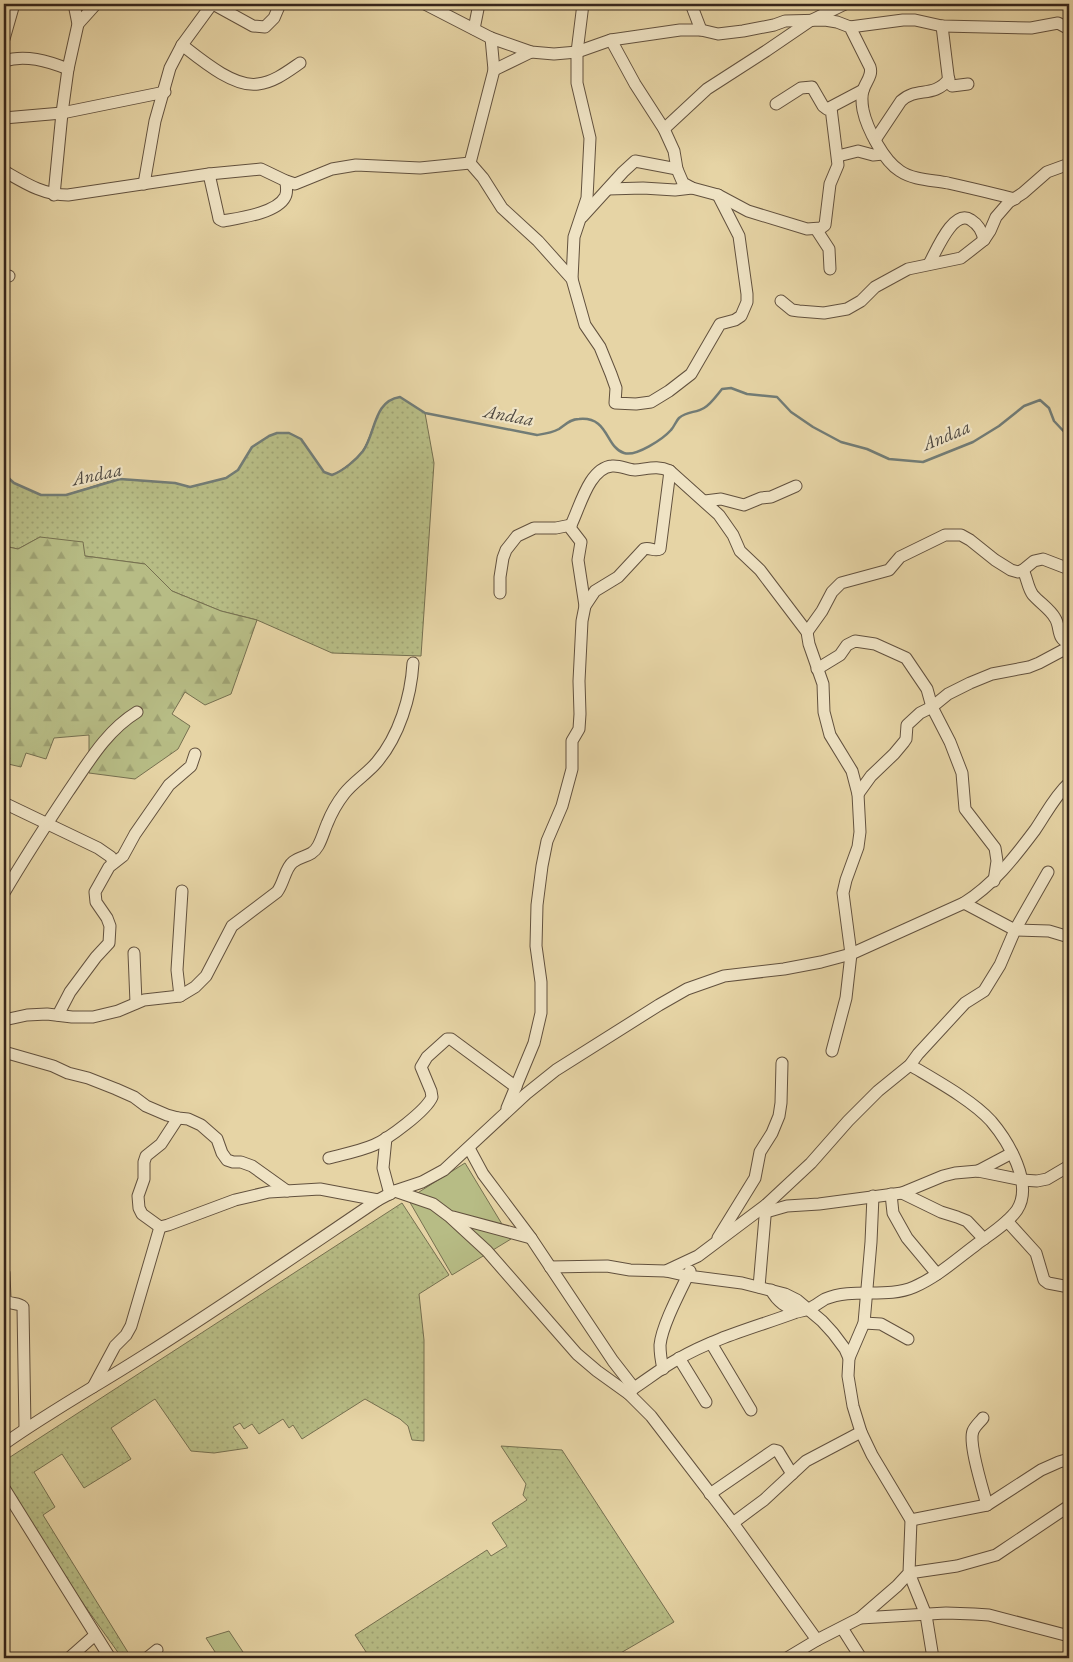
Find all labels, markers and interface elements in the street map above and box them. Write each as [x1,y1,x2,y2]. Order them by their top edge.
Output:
water label: Andaa [480,398,536,432]
water label: Andaa [916,414,974,457]
water label: Andaa [68,457,124,492]

